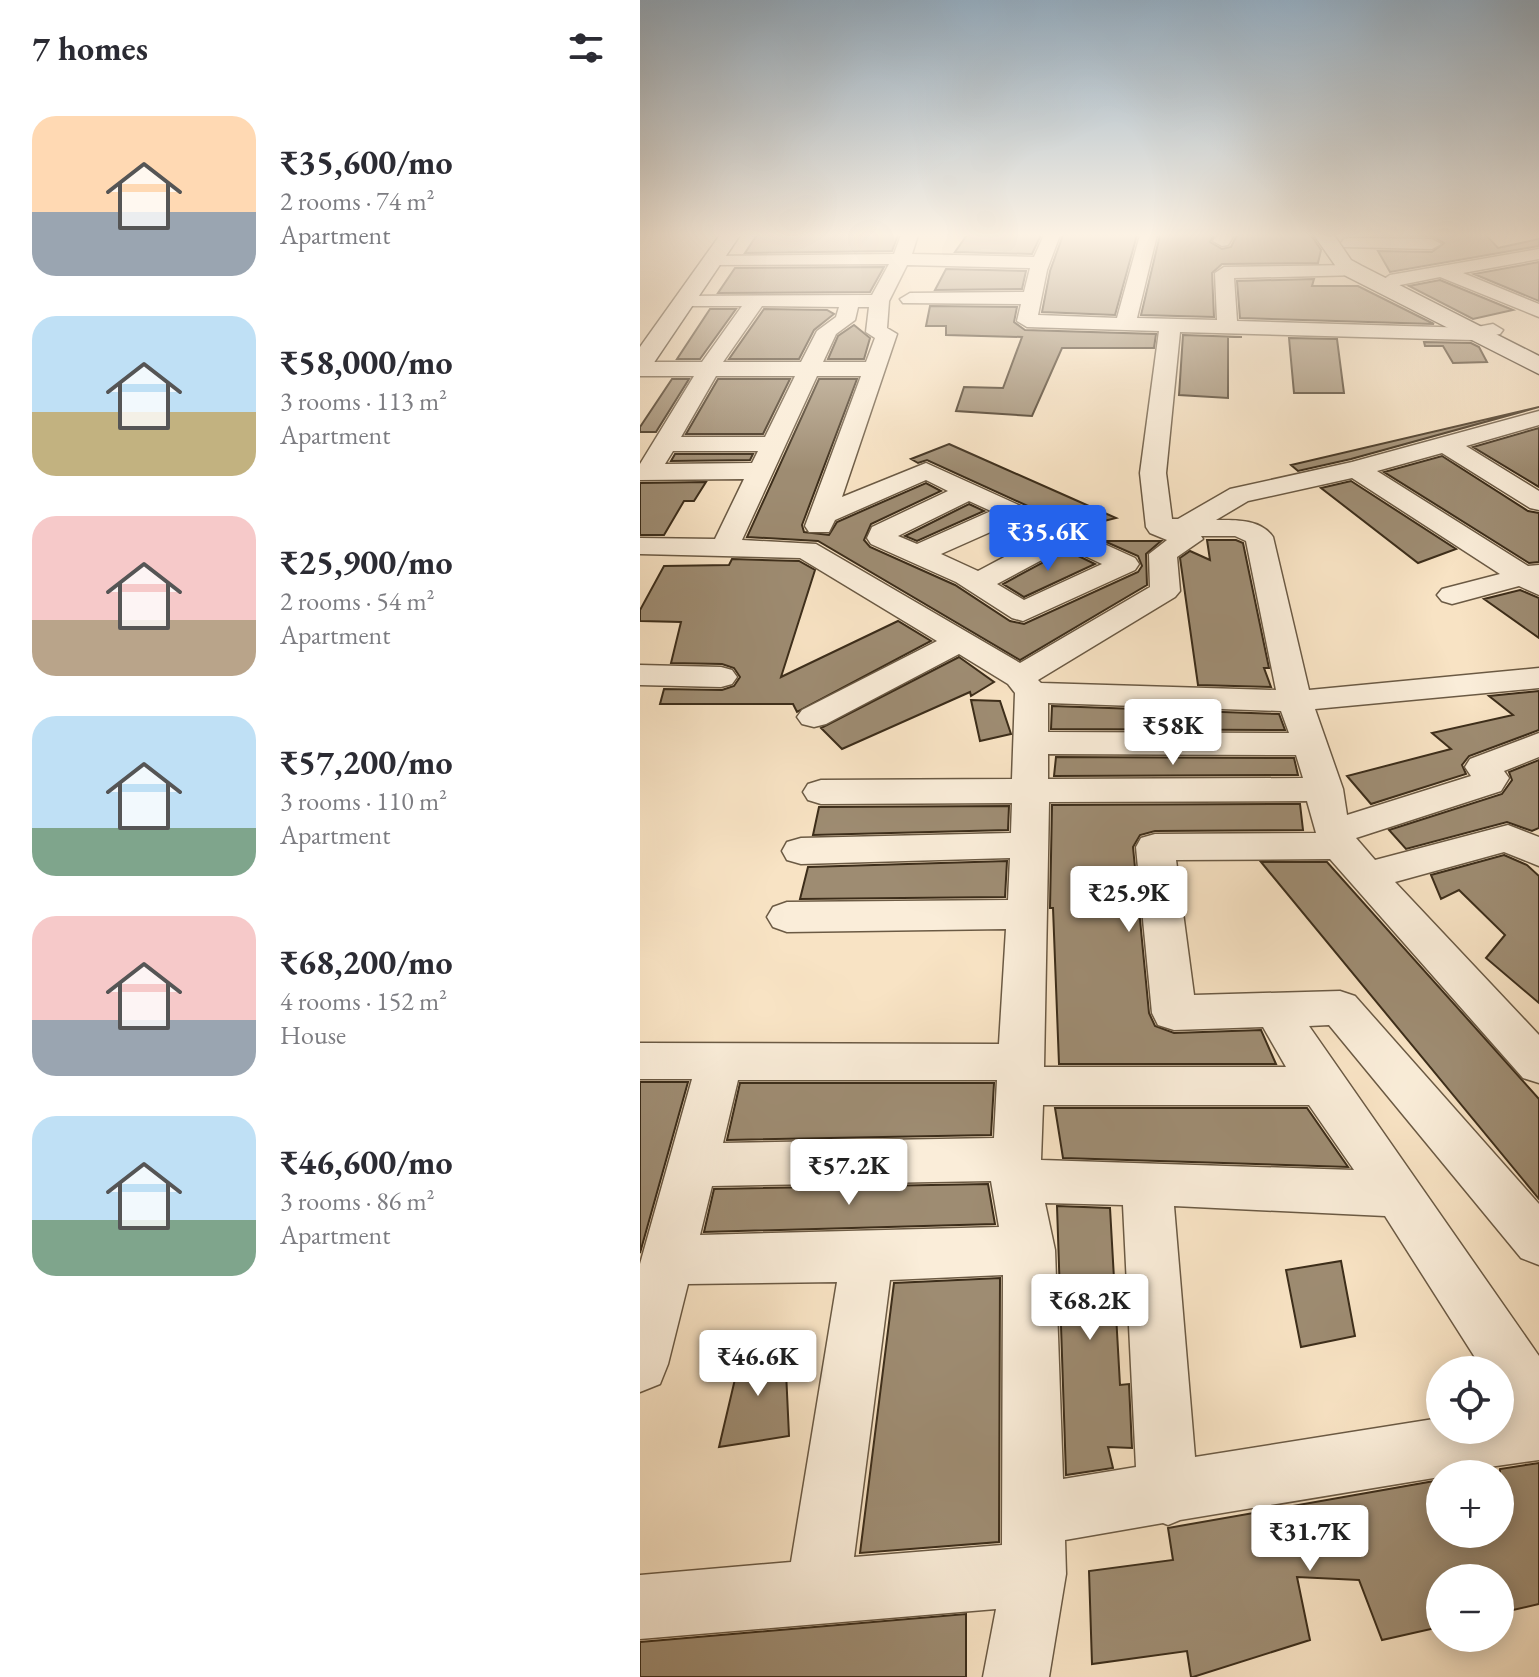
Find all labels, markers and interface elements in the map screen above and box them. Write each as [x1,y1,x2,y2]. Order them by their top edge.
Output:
text: 7 homes [32,26,148,70]
icon: filters [564,26,608,70]
text: ₹35,600/mo [280,140,453,184]
icon: home [96,148,192,244]
text: 2 rooms · 74 m² [280,184,435,218]
text: Apartment [280,218,390,252]
text: ₹58,000/mo [280,340,453,384]
icon: home [96,348,192,444]
text: 3 rooms · 113 m² [280,384,447,418]
text: Apartment [280,418,390,452]
pin: ₹35.6K [983,505,1113,573]
text: ₹35.6K [1007,514,1089,548]
text: ₹25,900/mo [280,540,453,584]
icon: home [96,548,192,644]
text: 2 rooms · 54 m² [280,584,435,618]
text: Apartment [280,618,390,652]
pin: ₹58K [1126,699,1220,767]
text: ₹58K [1142,708,1204,742]
text: ₹57,200/mo [280,740,453,784]
icon: home [96,748,192,844]
text: 3 rooms · 110 m² [280,784,447,818]
text: Apartment [280,818,390,852]
pin: ₹25.9K [1064,866,1194,934]
text: ₹25.9K [1088,875,1170,909]
text: ₹68,200/mo [280,940,453,984]
icon: home [96,948,192,1044]
text: 4 rooms · 152 m² [280,984,447,1018]
text: House [280,1018,346,1052]
pin: ₹57.2K [784,1139,914,1207]
text: ₹46,600/mo [280,1140,453,1184]
icon: home [96,1148,192,1244]
text: ₹57.2K [808,1148,890,1182]
text: 3 rooms · 86 m² [280,1184,435,1218]
text: Apartment [280,1218,390,1252]
pin: ₹68.2K [1025,1274,1155,1342]
text: ₹68.2K [1049,1283,1131,1317]
pin: ₹46.6K [693,1330,823,1398]
text: ₹46.6K [717,1339,799,1373]
map controls [1426,1356,1514,1652]
button: locate [1426,1356,1514,1444]
button: + [1426,1460,1514,1548]
pin: ₹31.7K [1245,1505,1375,1573]
text: ₹31.7K [1269,1514,1351,1548]
button: − [1426,1564,1514,1652]

